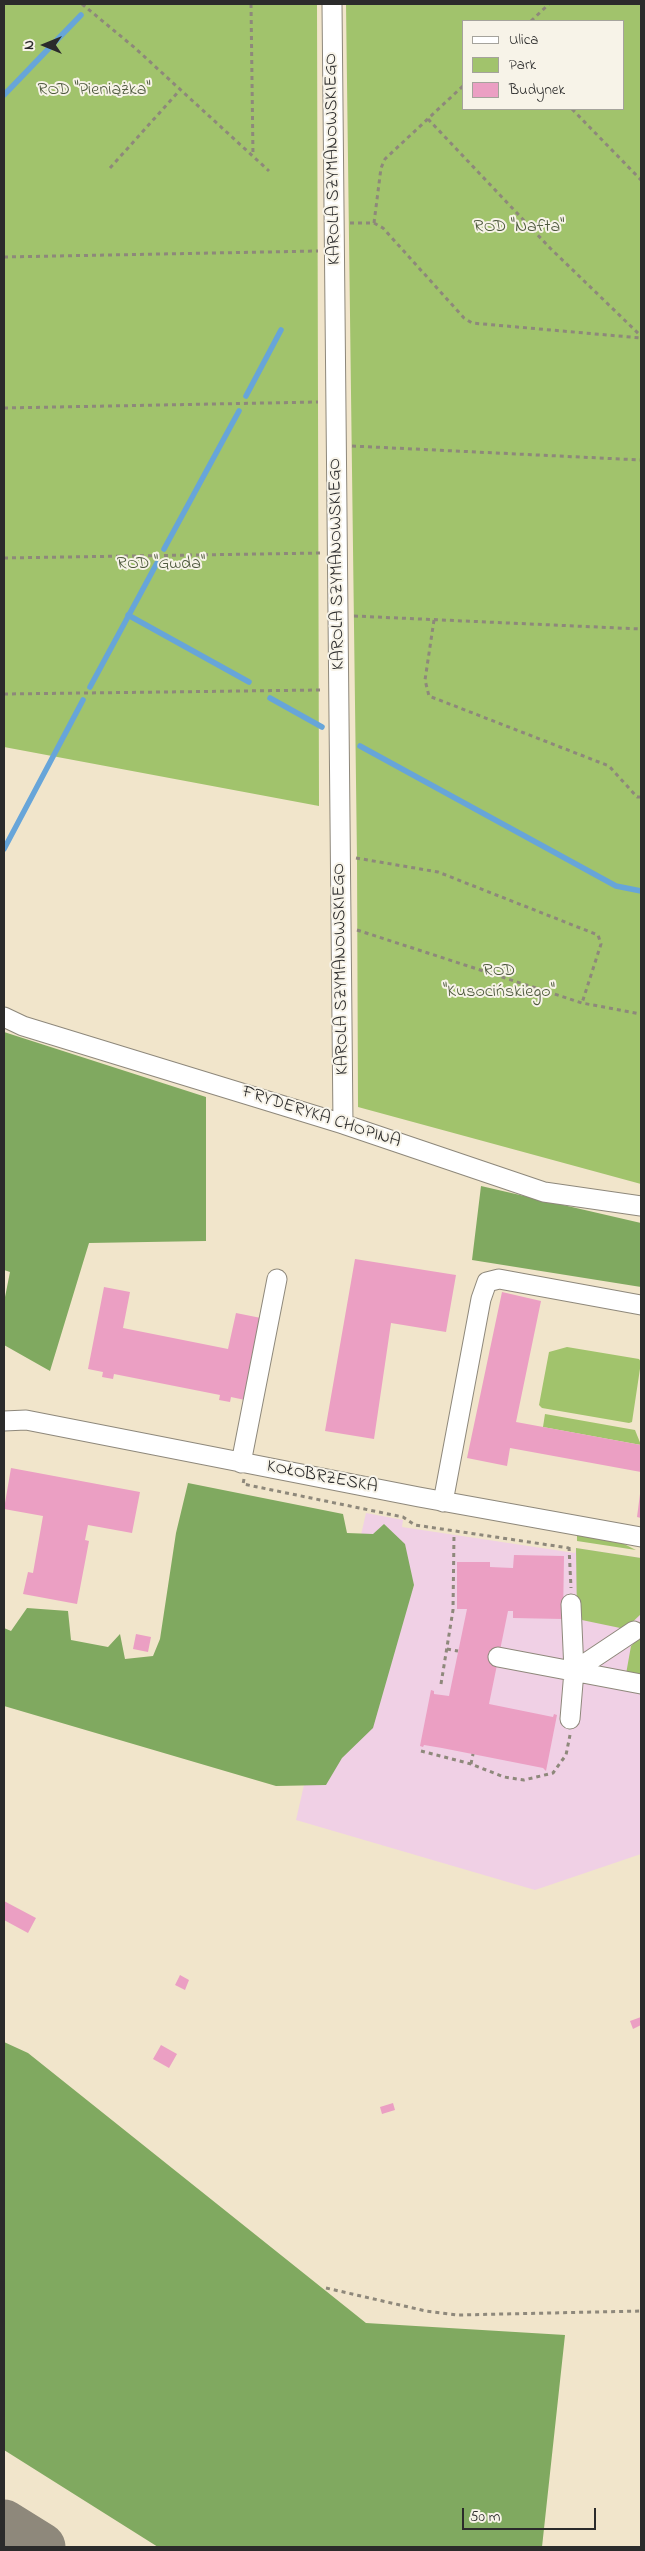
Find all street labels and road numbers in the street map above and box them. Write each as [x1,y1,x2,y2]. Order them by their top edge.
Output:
street label: KAROLA SZYMANOWSKIEGO [321,53,347,265]
street label: KAROLA SZYMANOWSKIEGO [325,458,351,670]
street label: KAROLA SZYMANOWSKIEGO [329,863,355,1075]
street label: FRYDERYKA CHOPINA [239,1082,403,1154]
street label: KOŁOBRZESKA [265,1457,379,1499]

